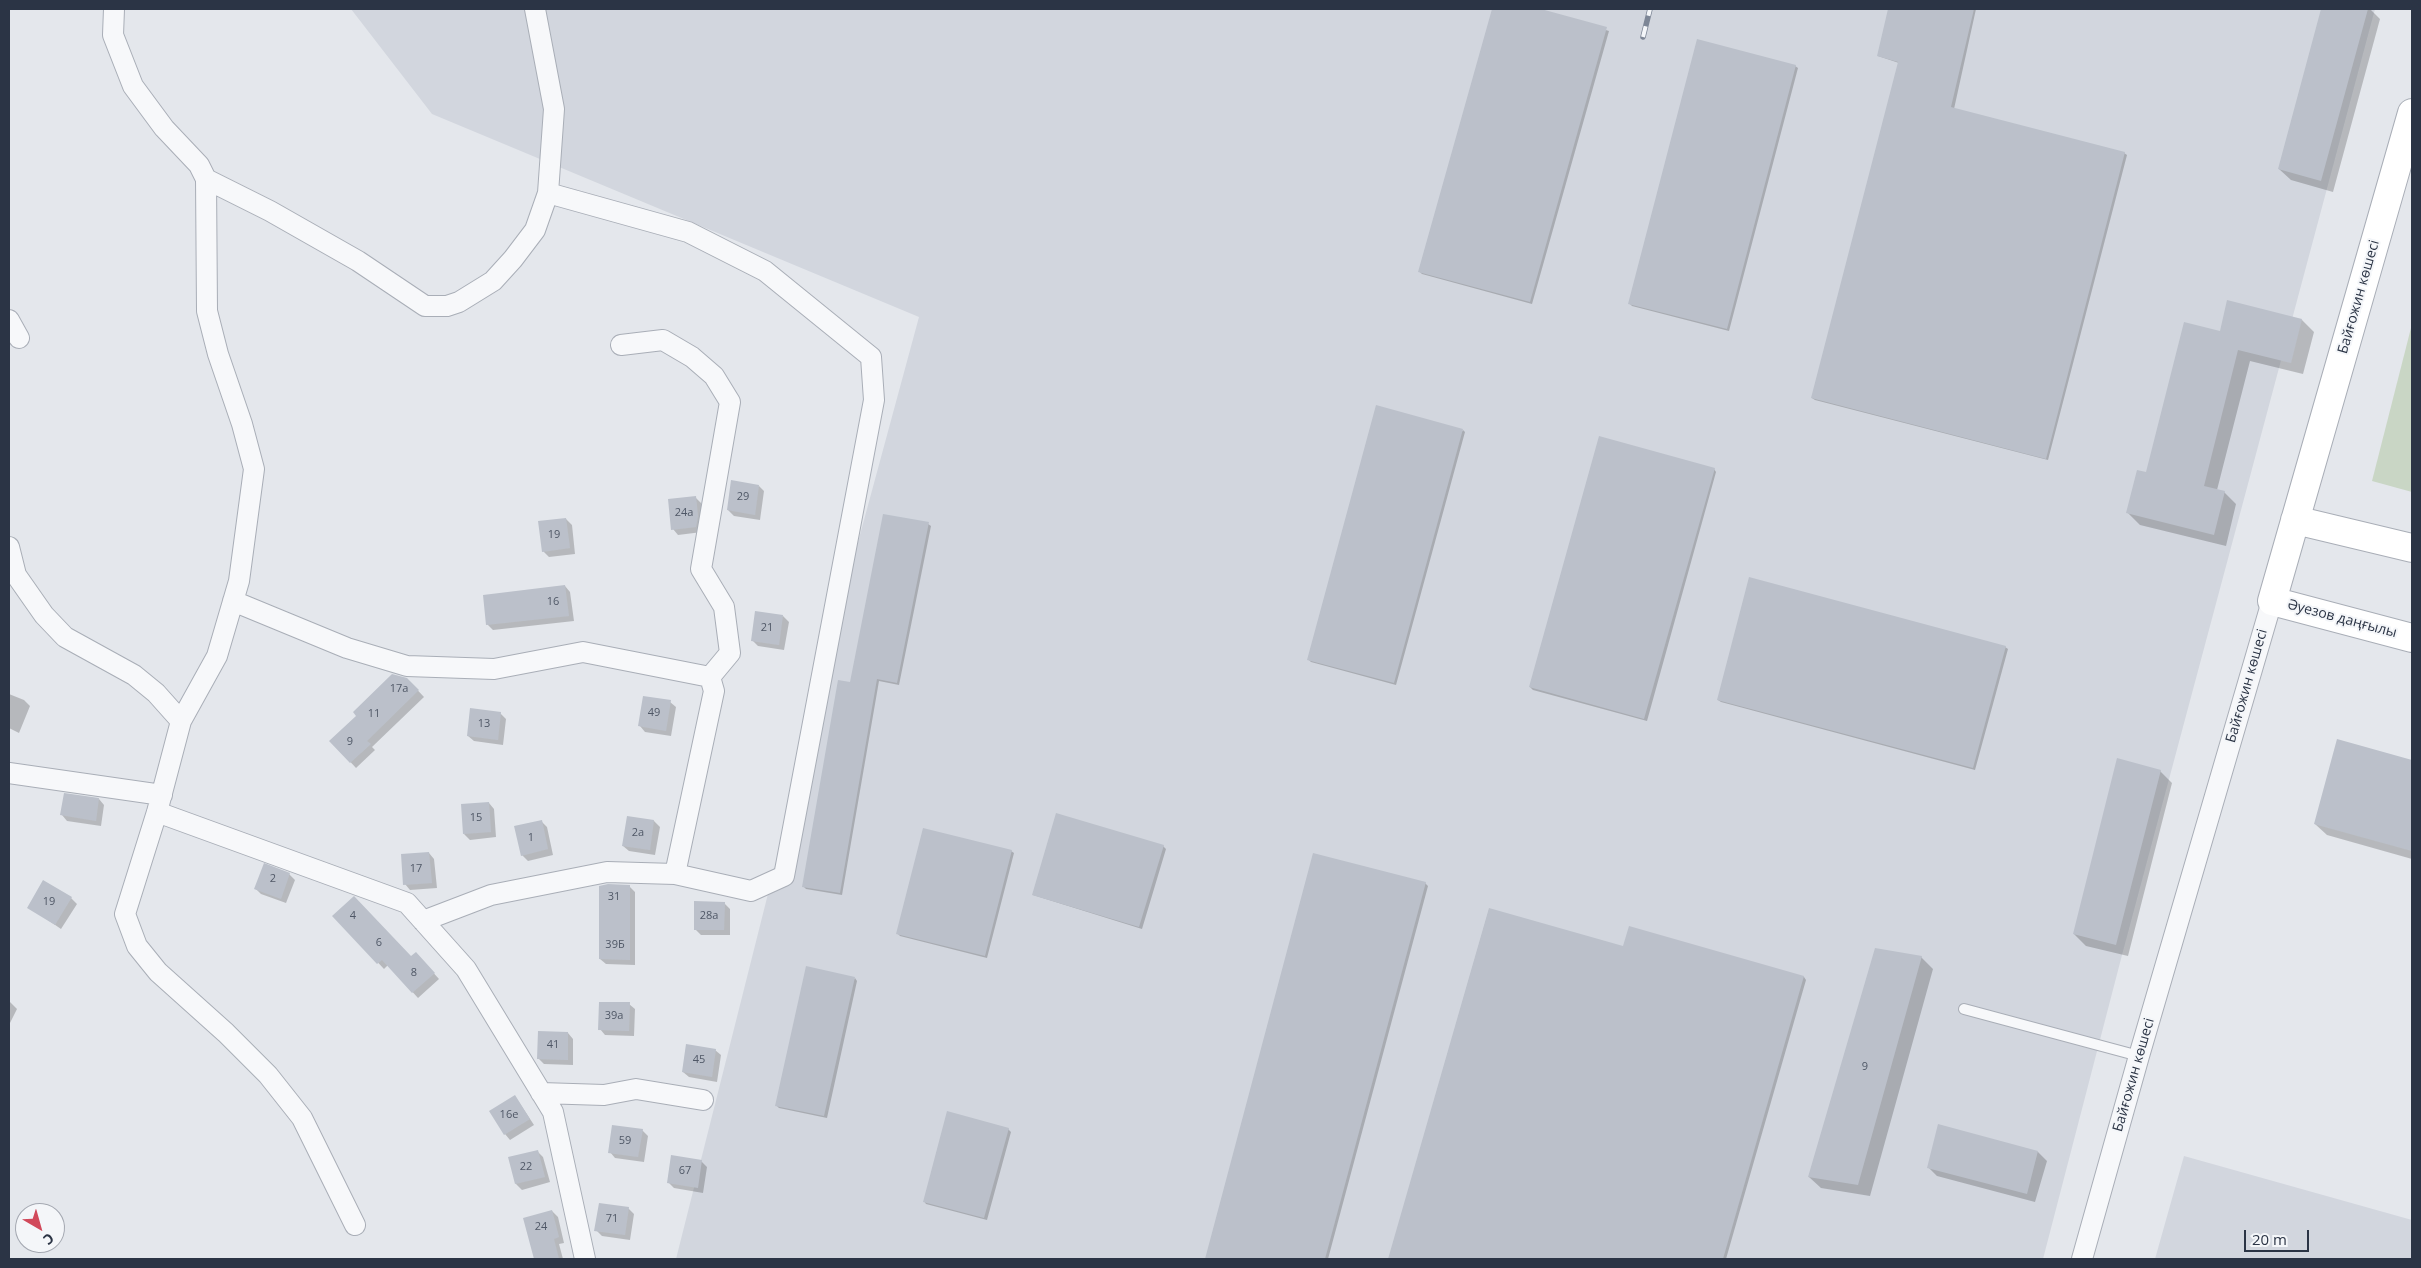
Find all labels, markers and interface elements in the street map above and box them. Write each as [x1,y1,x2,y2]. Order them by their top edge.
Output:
street label: Байғожин көшесі [2335,238,2383,356]
house number: 29 [737,490,749,504]
house number: 24а [675,506,693,520]
house number: 19 [548,528,560,542]
house number: 16 [547,595,559,609]
street label: Әуезов даңғылы [2285,596,2399,642]
house number: 21 [761,621,773,635]
street label: Байғожин көшесі [2223,627,2271,745]
house number: 17а [390,682,408,696]
house number: 49 [648,706,660,720]
house number: 11 [368,707,380,721]
house number: 13 [478,717,490,731]
house number: 9 [347,735,353,749]
house number: 15 [470,811,482,825]
house number: 2а [632,826,644,840]
house number: 1 [528,831,534,845]
house number: 17 [410,862,422,876]
house number: 2 [270,872,276,886]
house number: 31 [608,890,620,904]
house number: 19 [43,895,55,909]
house number: 4 [350,909,356,923]
house number: 28а [700,909,718,923]
house number: 6 [376,936,382,950]
house number: 39Б [605,938,625,952]
house number: 8 [411,966,417,980]
house number: 39а [605,1009,623,1023]
street label: Байғожин көшесі [2110,1016,2158,1134]
house number: 41 [547,1038,559,1052]
house number: 45 [693,1053,705,1067]
house number: 9 [1862,1060,1868,1074]
house number: 16е [500,1108,518,1122]
house number: 59 [619,1134,631,1148]
house number: 22 [520,1160,532,1174]
house number: 67 [679,1164,691,1178]
north arrow [15,1203,65,1253]
house number: 71 [606,1212,618,1226]
house number: 24 [535,1220,547,1234]
scale bar [2246,1220,2311,1252]
text: С [40,1229,58,1250]
text: 20 m [2252,1229,2287,1249]

